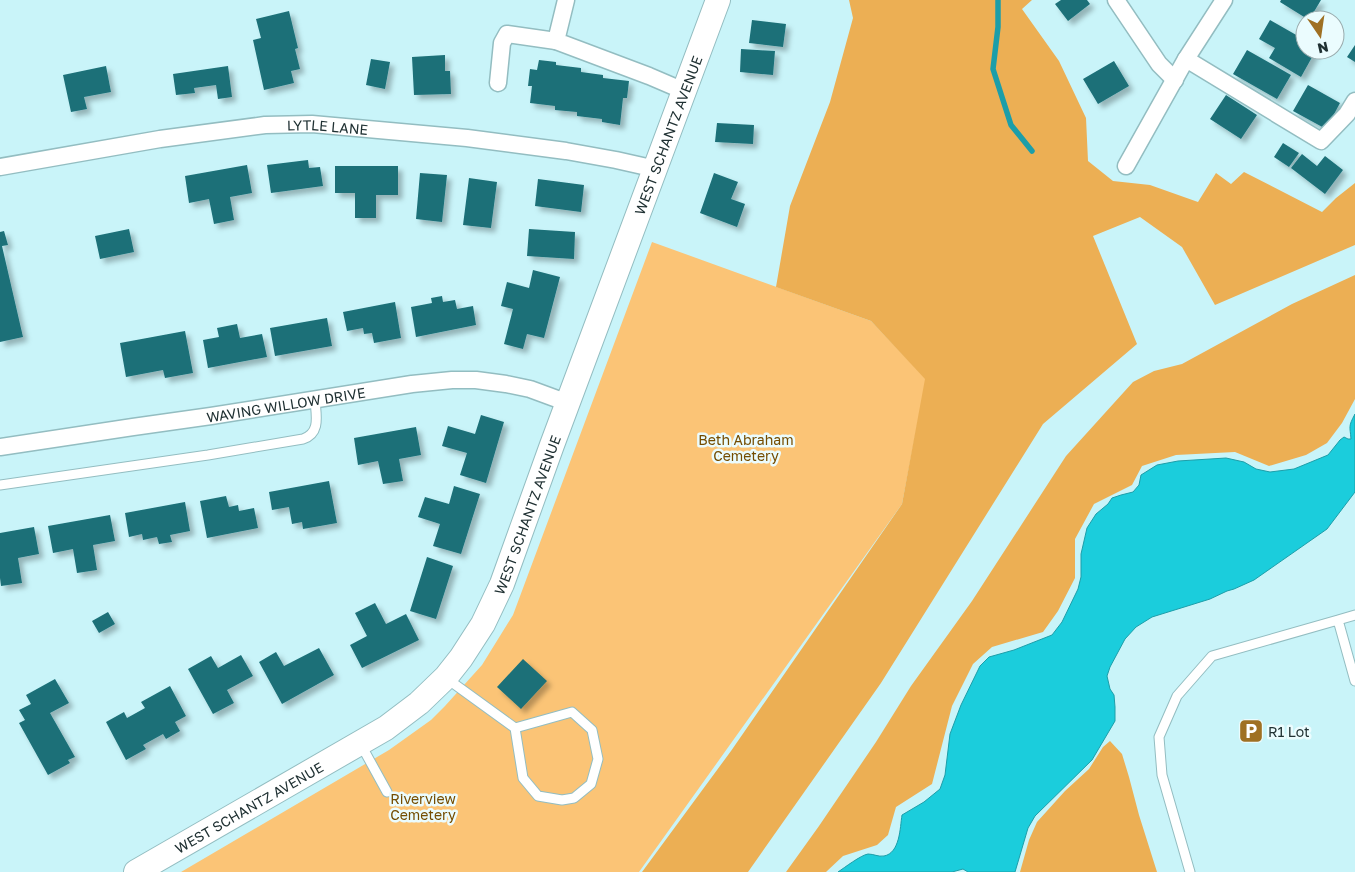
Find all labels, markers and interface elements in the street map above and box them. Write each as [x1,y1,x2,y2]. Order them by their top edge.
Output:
north arrow [1295,10,1345,60]
text: N [1316,39,1330,58]
street label: WEST SCHANTZ AVENUE [630,53,705,217]
street label: LYTLE LANE [287,115,369,138]
street label: WAVING WILLOW DRIVE [205,383,366,425]
park label: Beth Abraham Cemetery [698,431,794,464]
street label: WEST SCHANTZ AVENUE [490,433,563,597]
parking icon: R1 Lot [1238,718,1264,744]
place label: R1 Lot [1268,723,1310,740]
street label: WEST SCHANTZ AVENUE [172,758,326,856]
park label: Riverview Cemetery [390,790,456,823]

